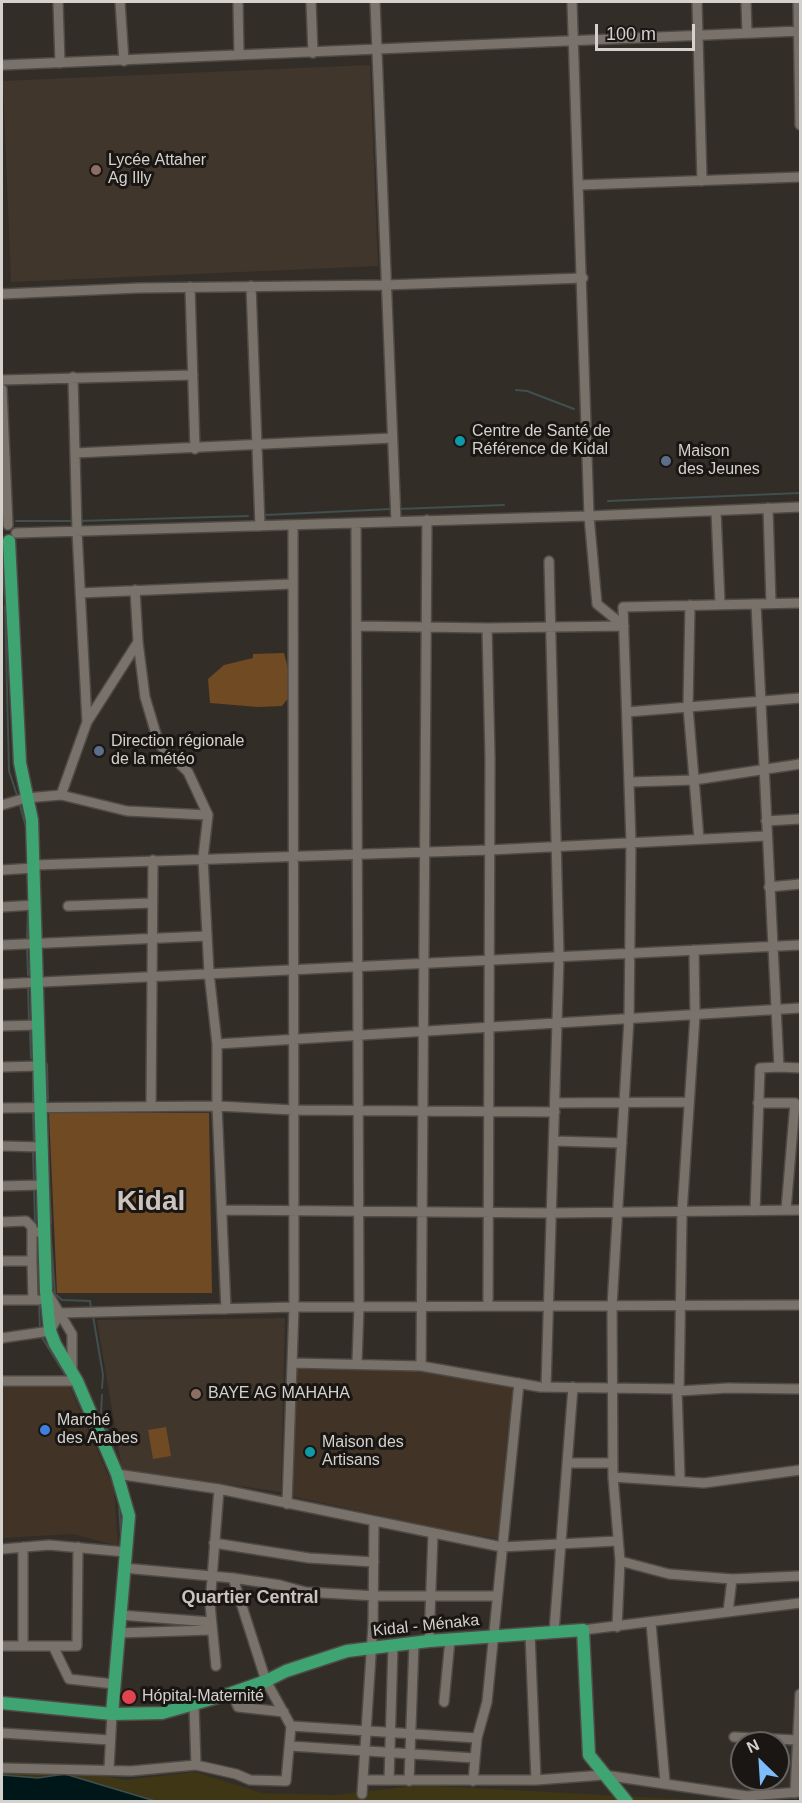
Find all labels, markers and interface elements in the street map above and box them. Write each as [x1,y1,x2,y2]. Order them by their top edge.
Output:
scale bar [598,12,698,50]
text: 100 m [606,24,656,44]
place label: Lycée Attaher Ag Illy [108,151,206,189]
marker: Lycée Attaher Ag Illy [89,163,103,177]
place label: Centre de Santé de Référence de Kidal [472,422,611,460]
marker: Centre de Santé de Référence de Kidal [453,434,467,448]
place label: Maison des Jeunes [678,442,760,480]
marker: Maison des Jeunes [659,454,673,468]
place label: Direction régionale de la météo [111,732,244,770]
marker: Direction régionale de la météo [92,744,106,758]
district label: Kidal [117,1185,185,1219]
place label: BAYE AG MAHAHA [208,1384,350,1404]
marker: BAYE AG MAHAHA [189,1387,203,1401]
place label: Marché des Arabes [57,1411,138,1449]
marker: Marché des Arabes [38,1423,52,1437]
place label: Maison des Artisans [322,1433,404,1471]
marker: Maison des Artisans [303,1445,317,1459]
district label: Quartier Central [181,1587,319,1609]
street label: Kidal - Ménaka [372,1611,480,1641]
place label: Hópital-Maternité [142,1687,264,1707]
marker: Hópital-Maternité [120,1688,138,1706]
north arrow [730,1731,790,1791]
text: N [744,1736,762,1756]

